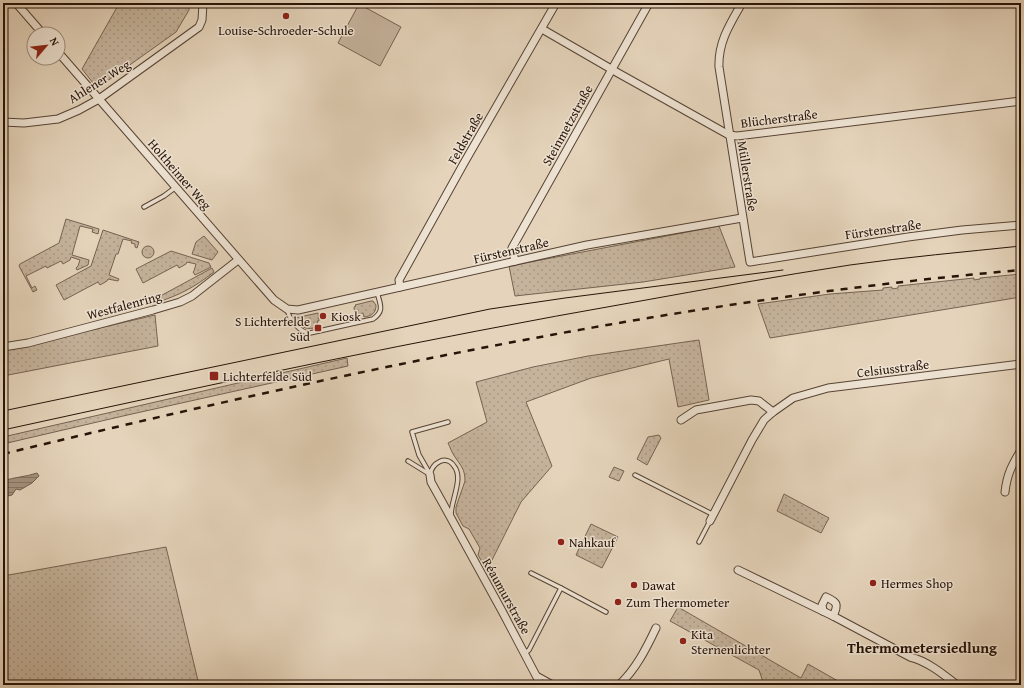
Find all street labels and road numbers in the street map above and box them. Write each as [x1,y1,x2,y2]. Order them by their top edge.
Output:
street label: Ahlener Weg [65,55,134,108]
street label: Steinmetzstraße [537,81,598,169]
street label: Blücherstraße [740,104,819,133]
street label: Feldstraße [443,109,488,168]
street label: Holtheimer Weg [143,135,216,214]
street label: Müllerstraße [733,139,762,213]
street label: Fürstenstraße [844,215,922,244]
street label: Fürstenstraße [472,233,551,268]
street label: Westfalenring [85,286,164,325]
street label: Celsiusstraße [856,355,930,382]
street label: Réaumurstraße [478,555,535,638]

